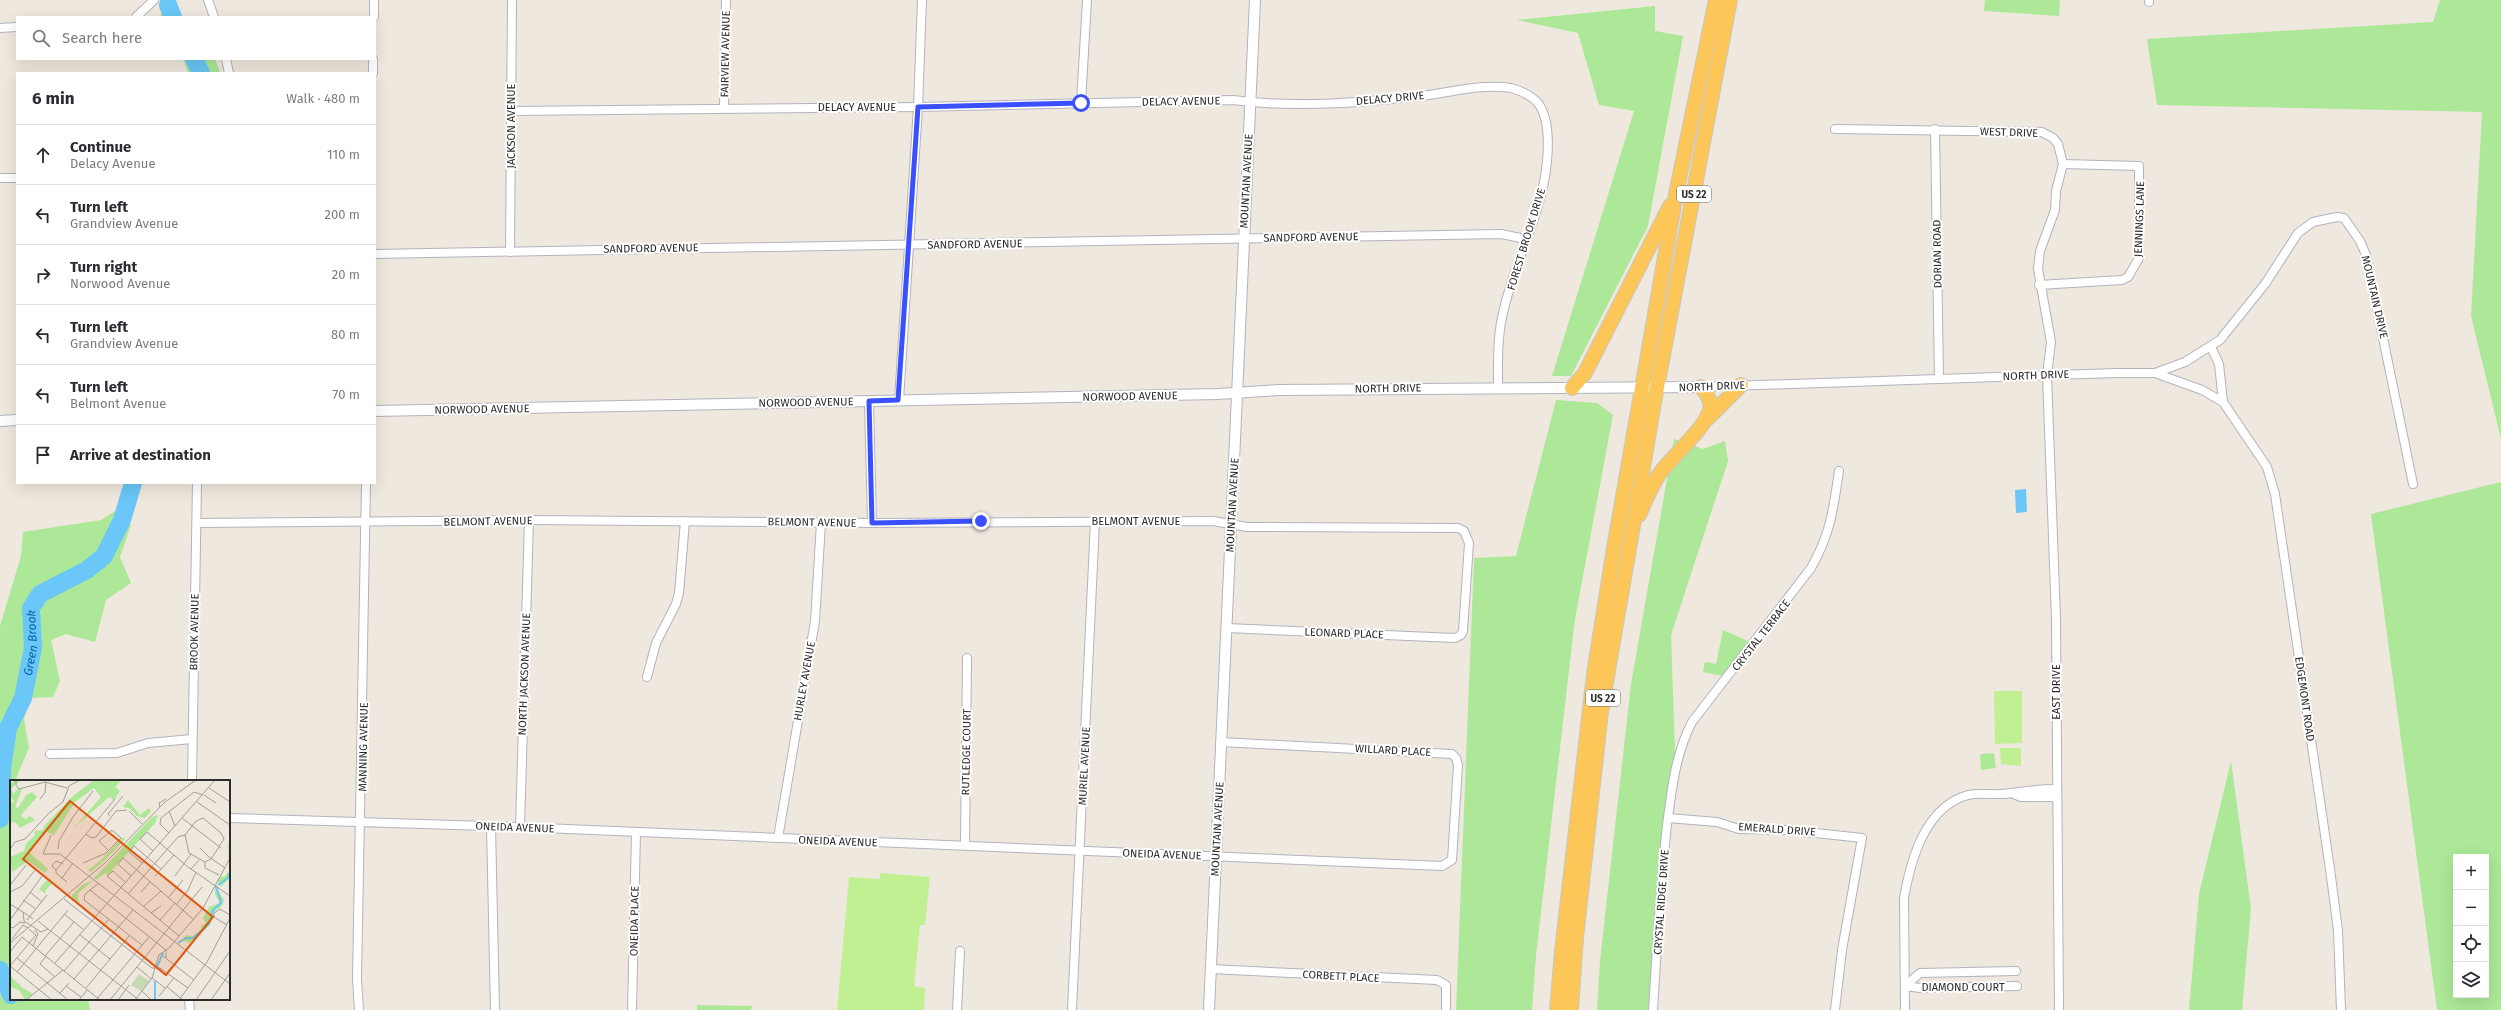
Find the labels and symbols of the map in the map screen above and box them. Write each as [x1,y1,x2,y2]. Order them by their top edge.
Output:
street label: FAIRVIEW AVENUE [718,10,733,98]
street label: JACKSON AVENUE [505,83,518,168]
street label: DELACY DRIVE [1355,89,1425,108]
route start [1072,94,1090,112]
street label: DELACY AVENUE [1142,94,1220,109]
street label: DELACY AVENUE [818,101,896,114]
street label: WEST DRIVE [1980,125,2038,140]
street label: MOUNTAIN AVENUE [1238,133,1255,229]
street label: JENNINGS LANE [2132,181,2147,257]
street label: FOREST BROOK DRIVE [1505,186,1548,292]
road number: US 22 [1677,186,1711,202]
street label: DORIAN ROAD [1930,219,1945,288]
street label: SANDFORD AVENUE [1263,230,1359,245]
street label: SANDFORD AVENUE [927,237,1023,252]
street label: SANDFORD AVENUE [603,241,699,256]
street label: MOUNTAIN DRIVE [2359,254,2390,340]
street label: NORTH DRIVE [2002,368,2070,383]
street label: NORTH DRIVE [1678,379,1746,394]
street label: NORTH DRIVE [1355,381,1422,396]
street label: NORWOOD AVENUE [1082,389,1178,404]
street label: NORWOOD AVENUE [758,395,854,410]
street label: NORWOOD AVENUE [434,402,530,417]
street label: MOUNTAIN AVENUE [1224,457,1241,553]
route end [972,512,990,530]
street label: BELMONT AVENUE [443,514,533,529]
street label: BELMONT AVENUE [767,515,857,530]
street label: BELMONT AVENUE [1092,515,1181,528]
street label: BROOK AVENUE [187,593,202,670]
street label: CRYSTAL TERRACE [1729,597,1793,674]
water label: Green Brook [21,609,40,677]
street label: NORTH JACKSON AVENUE [516,612,533,736]
street label: LEONARD PLACE [1304,626,1384,641]
street label: HURLEY AVENUE [791,640,818,722]
street label: EDGEMONT ROAD [2292,656,2317,742]
street label: EAST DRIVE [2050,664,2063,720]
road number: US 22 [1586,690,1620,706]
street label: MANNING AVENUE [356,702,371,792]
street label: RUTLEDGE COURT [959,708,974,795]
street label: MURIEL AVENUE [1076,726,1093,806]
street label: WILLARD PLACE [1355,742,1432,759]
inset map [10,780,230,1000]
street label: MOUNTAIN AVENUE [1209,781,1226,877]
street label: ONEIDA AVENUE [475,820,555,835]
street label: EMERALD DRIVE [1738,820,1816,839]
street label: ONEIDA AVENUE [798,834,878,849]
street label: ONEIDA AVENUE [1122,847,1202,862]
street label: CRYSTAL RIDGE DRIVE [1651,849,1672,955]
street label: ONEIDA PLACE [627,886,642,956]
street label: CORBETT PLACE [1302,968,1380,985]
street label: DIAMOND COURT [1921,981,2005,994]

